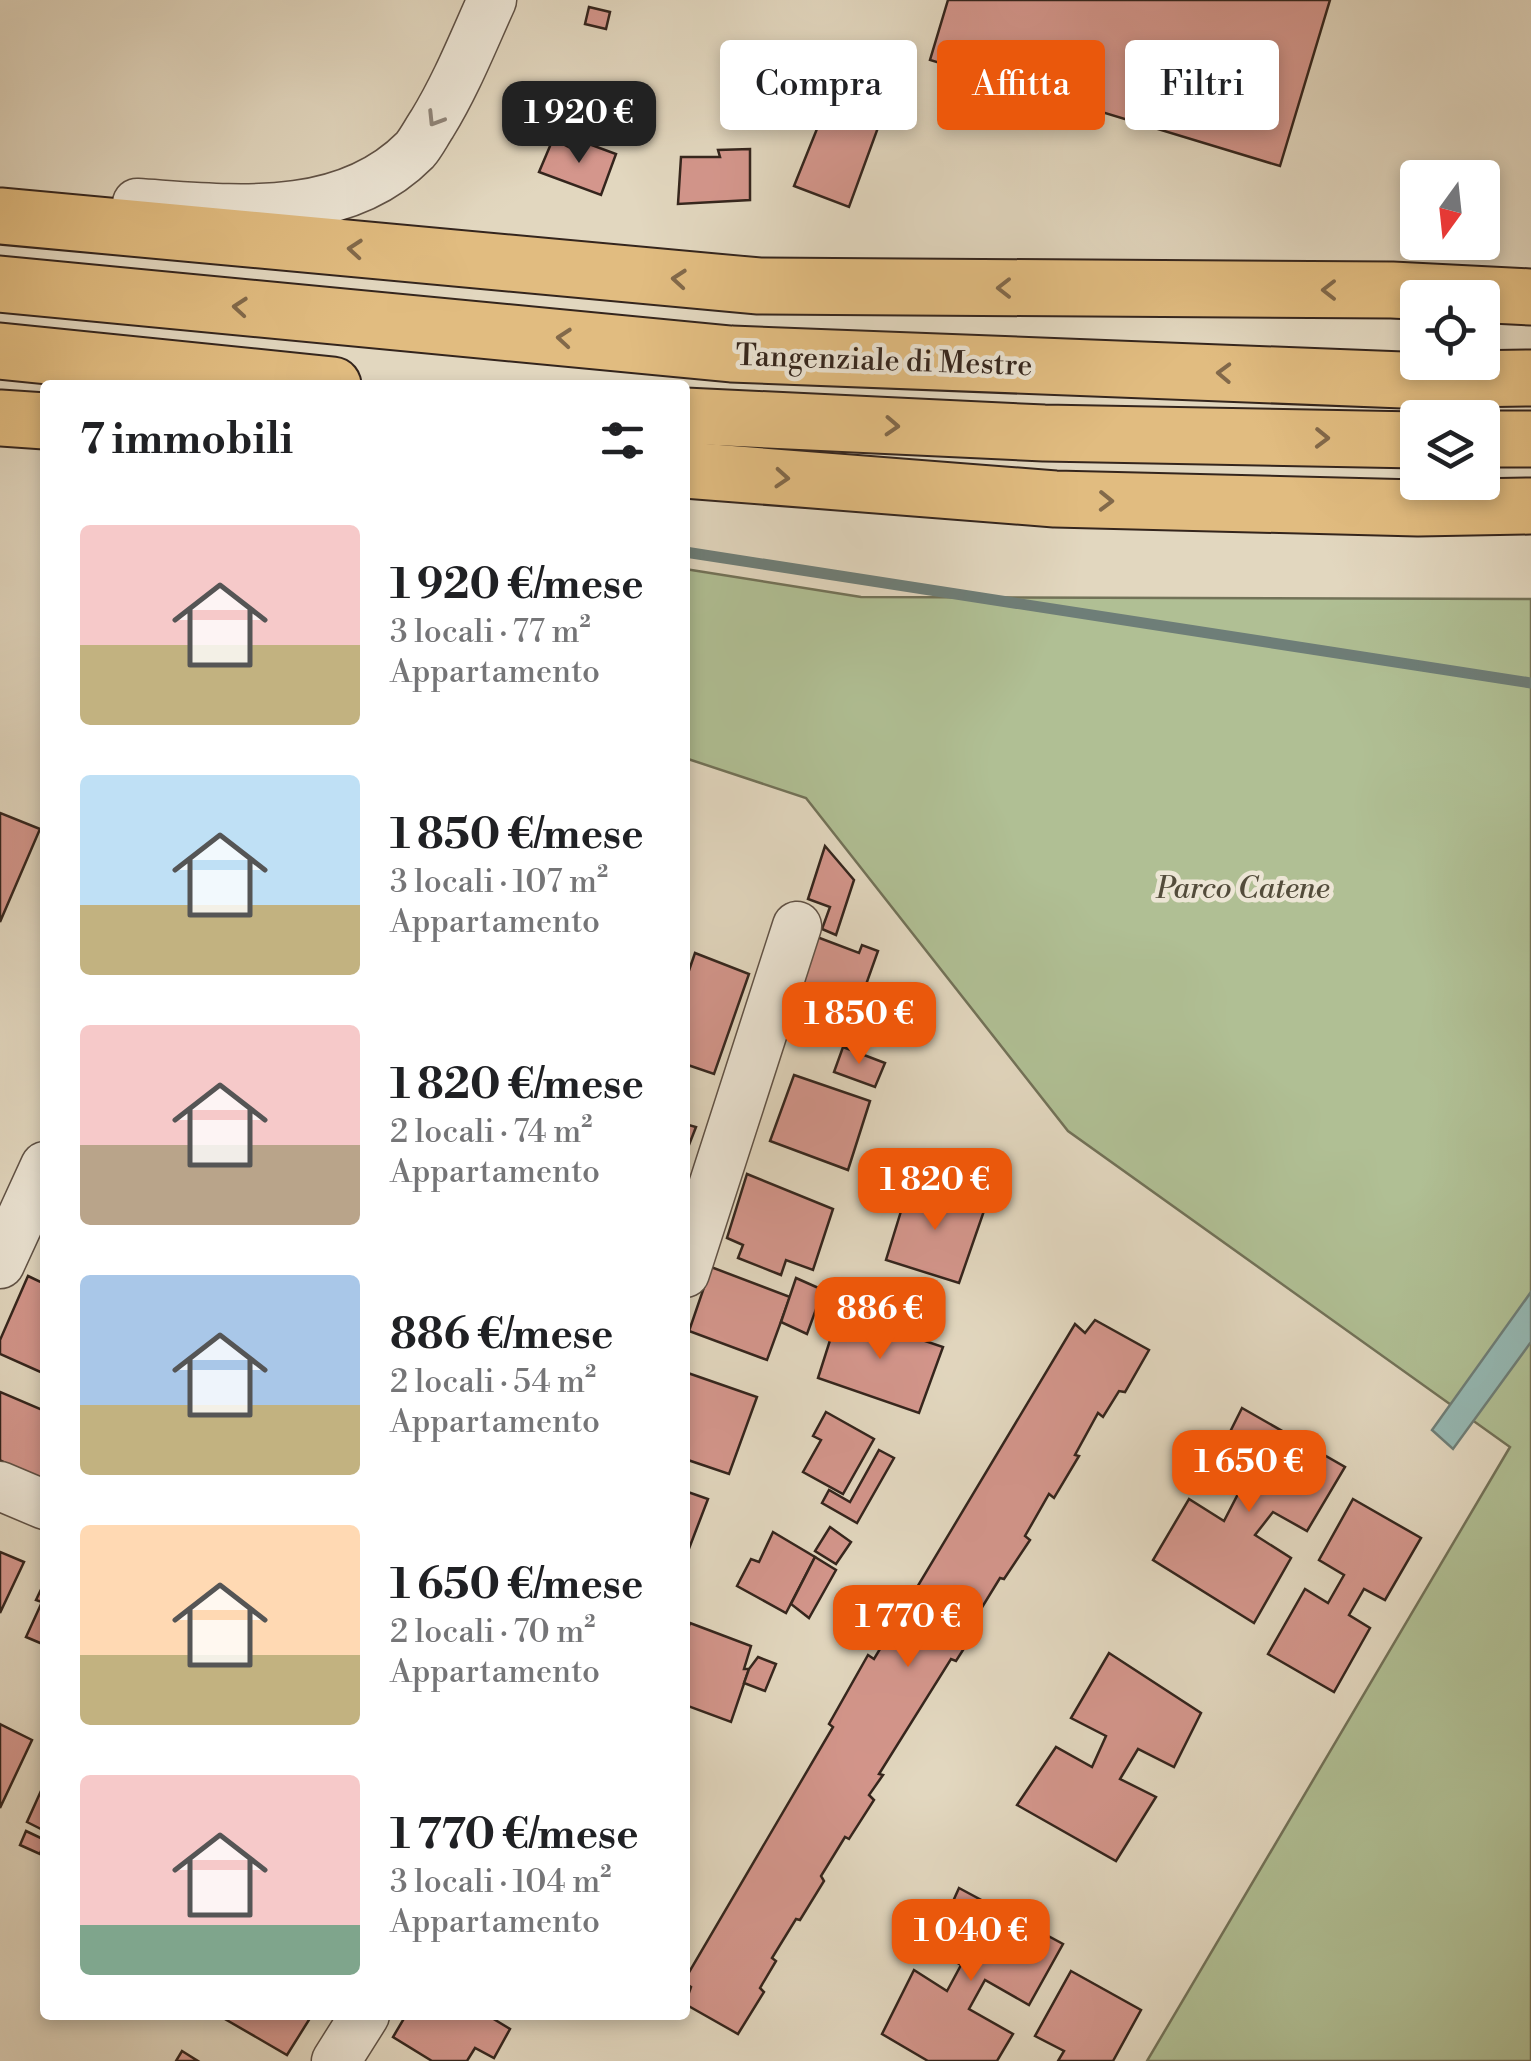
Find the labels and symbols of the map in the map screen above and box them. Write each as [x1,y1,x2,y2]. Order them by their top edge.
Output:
pin: 1 920 € [487,81,671,166]
one-way arrow [428,109,447,127]
north arrow [1400,160,1500,260]
one-way arrow [347,238,363,260]
one-way arrow [671,268,687,290]
one-way arrow [995,277,1010,299]
one-way arrow [1320,279,1336,301]
one-way arrow [232,296,248,318]
one-way arrow [556,327,572,349]
street label: Tangenziale di Mestre [735,337,1033,385]
one-way arrow [1215,363,1231,384]
one-way arrow [884,415,900,436]
one-way arrow [1314,427,1330,449]
one-way arrow [775,467,791,488]
one-way arrow [1099,490,1115,511]
park label: Parco Catene [1155,870,1330,908]
pin: 1 850 € [767,982,951,1067]
pin: 1 820 € [843,1148,1027,1233]
pin: 886 € [810,1277,950,1362]
pin: 1 650 € [1157,1430,1341,1515]
pin: 1 770 € [816,1585,1000,1670]
pin: 1 040 € [879,1899,1063,1984]

